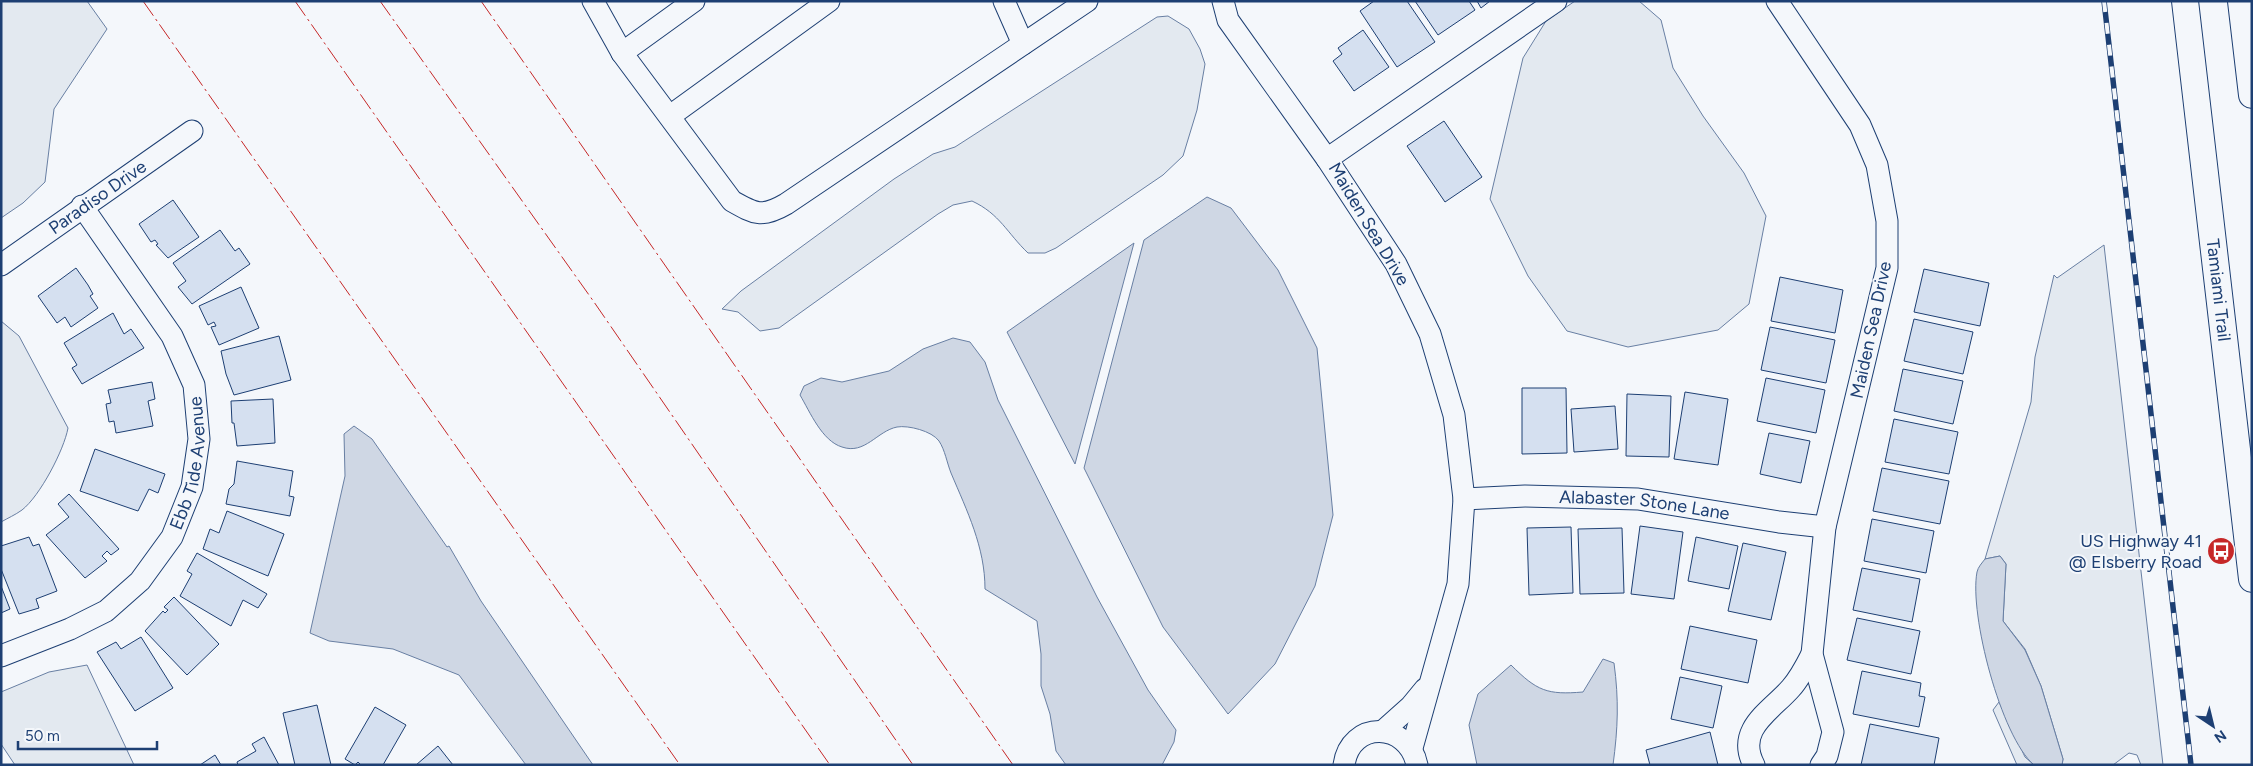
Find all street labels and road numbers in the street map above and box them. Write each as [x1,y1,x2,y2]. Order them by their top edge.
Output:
street label: Paradiso Drive [44,155,151,239]
street label: Maiden Sea Drive [1324,159,1414,290]
street label: Tamiami Trail [2202,238,2235,343]
street label: Maiden Sea Drive [1846,259,1896,401]
street label: Ebb Tide Avenue [165,395,210,533]
street label: Alabaster Stone Lane [1559,486,1731,525]

